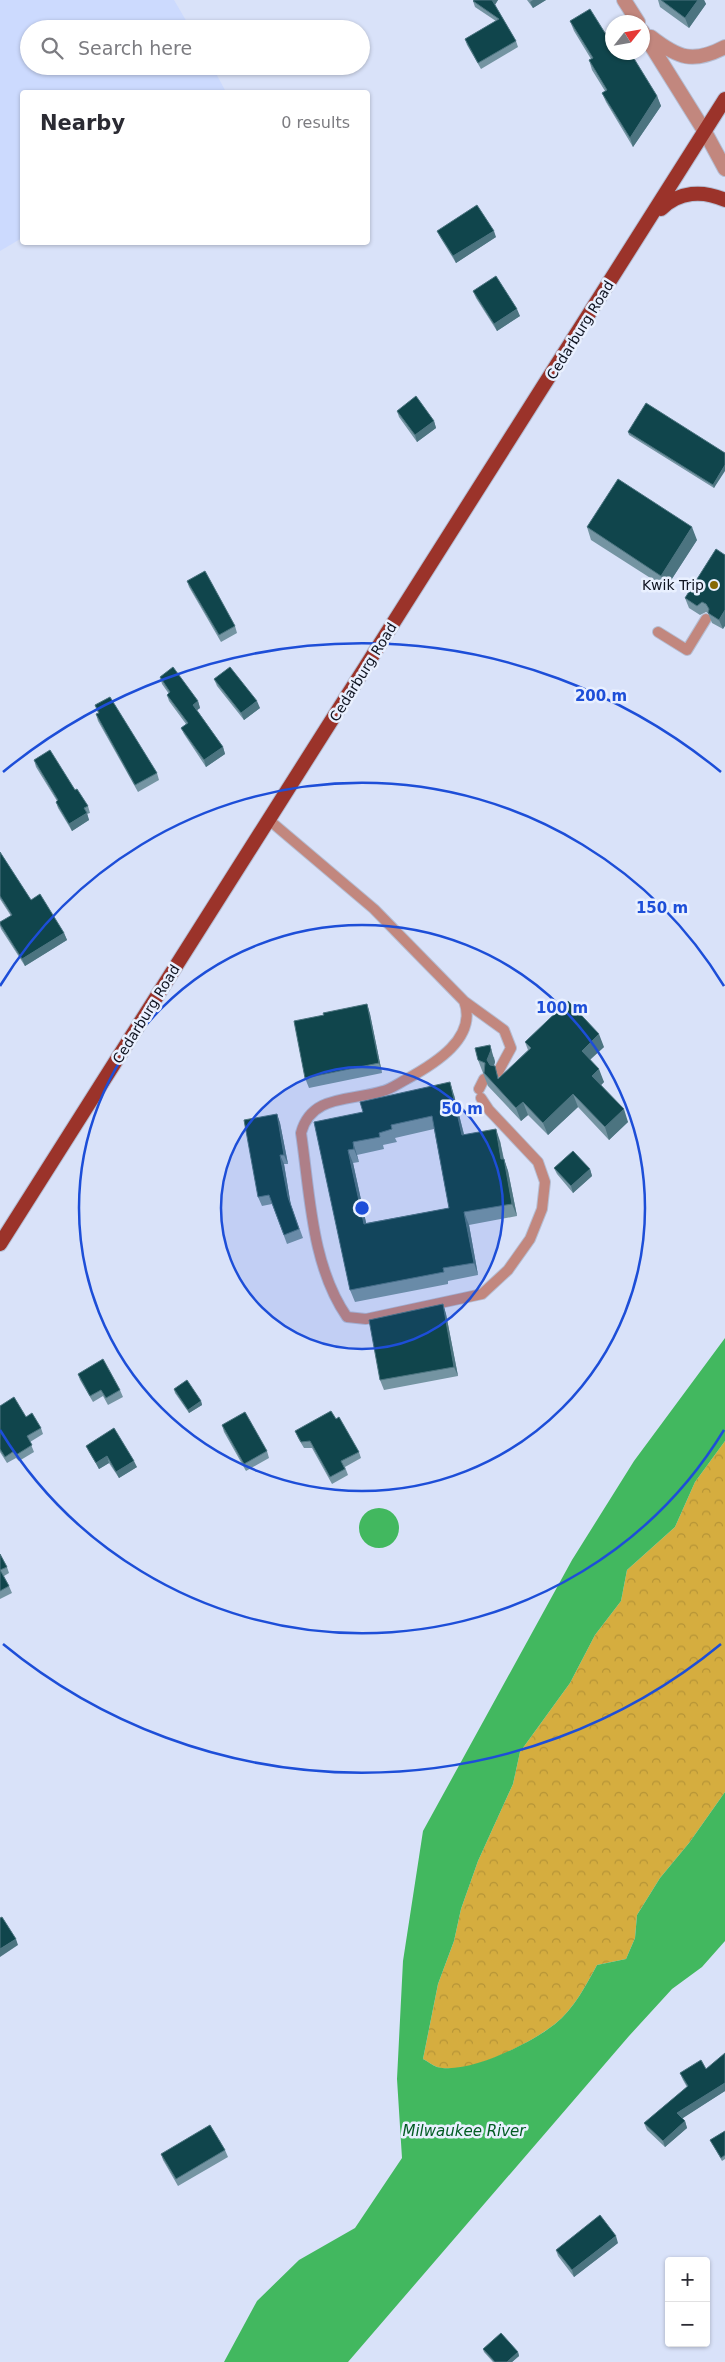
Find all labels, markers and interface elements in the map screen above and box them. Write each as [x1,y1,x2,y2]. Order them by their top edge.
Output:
north arrow [605,15,650,60]
search box [20,20,370,75]
icon: search [38,34,66,62]
text: Search here [78,37,192,59]
text: Nearby [40,111,125,135]
text: 0 results [281,113,350,132]
street label: Cedarburg Road [543,278,617,382]
place label: Kwik Trip [642,577,704,593]
marker: Kwik Trip [708,579,720,591]
street label: Cedarburg Road [326,620,400,724]
text: 200 m [575,687,627,705]
text: 150 m [636,899,688,917]
street label: Cedarburg Road [109,962,183,1066]
text: 100 m [536,999,588,1017]
text: 50 m [441,1100,483,1118]
centre of rings [353,1199,371,1217]
water label: Milwaukee River [402,2122,526,2140]
map controls [665,2257,710,2347]
button: + [665,2257,710,2302]
button: − [665,2302,710,2347]

